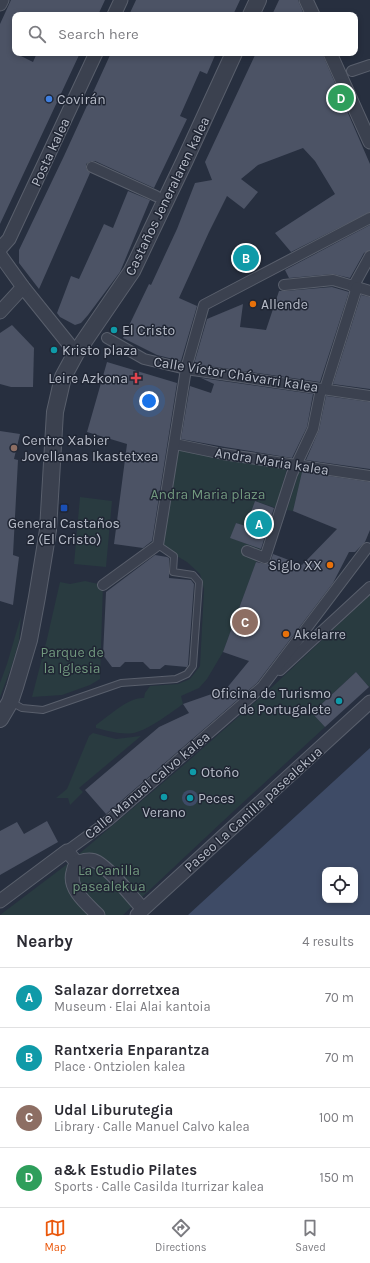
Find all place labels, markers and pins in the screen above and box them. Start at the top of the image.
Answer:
pin: D [328,83,354,113]
place label: Covirán [57,91,106,108]
marker: Covirán [44,94,54,104]
pin: B [233,243,259,273]
place label: Allende [261,296,308,313]
marker: Allende [248,299,258,309]
place label: El Cristo [122,322,175,339]
marker: El Cristo [109,325,119,335]
place label: Kristo plaza [62,342,138,359]
marker: Kristo plaza [49,345,59,355]
place label: Leire Azkona [48,370,128,387]
marker: Leire Azkona [131,373,141,383]
place label: Centro Xabier Jovellanas Ikastetxea [22,432,159,465]
marker: Centro Xabier Jovellanas Ikastetxea [9,443,19,453]
marker: General Castaños 2 (El Cristo) [59,503,69,513]
pin: A [246,509,272,539]
place label: General Castaños 2 (El Cristo) [8,515,120,548]
place label: Siglo XX [269,557,322,574]
marker: Siglo XX [325,560,335,570]
pin: C [232,607,258,637]
place label: Akelarre [294,626,346,643]
marker: Akelarre [281,629,291,639]
place label: Oficina de Turismo de Portugalete [211,685,331,718]
marker: Oficina de Turismo de Portugalete [334,696,344,706]
place label: Otoño [201,764,239,781]
marker: Otoño [188,767,198,777]
place label: Peces [198,790,235,807]
marker: Verano [159,792,169,802]
marker: Peces [185,793,195,803]
place label: Verano [142,804,186,821]

